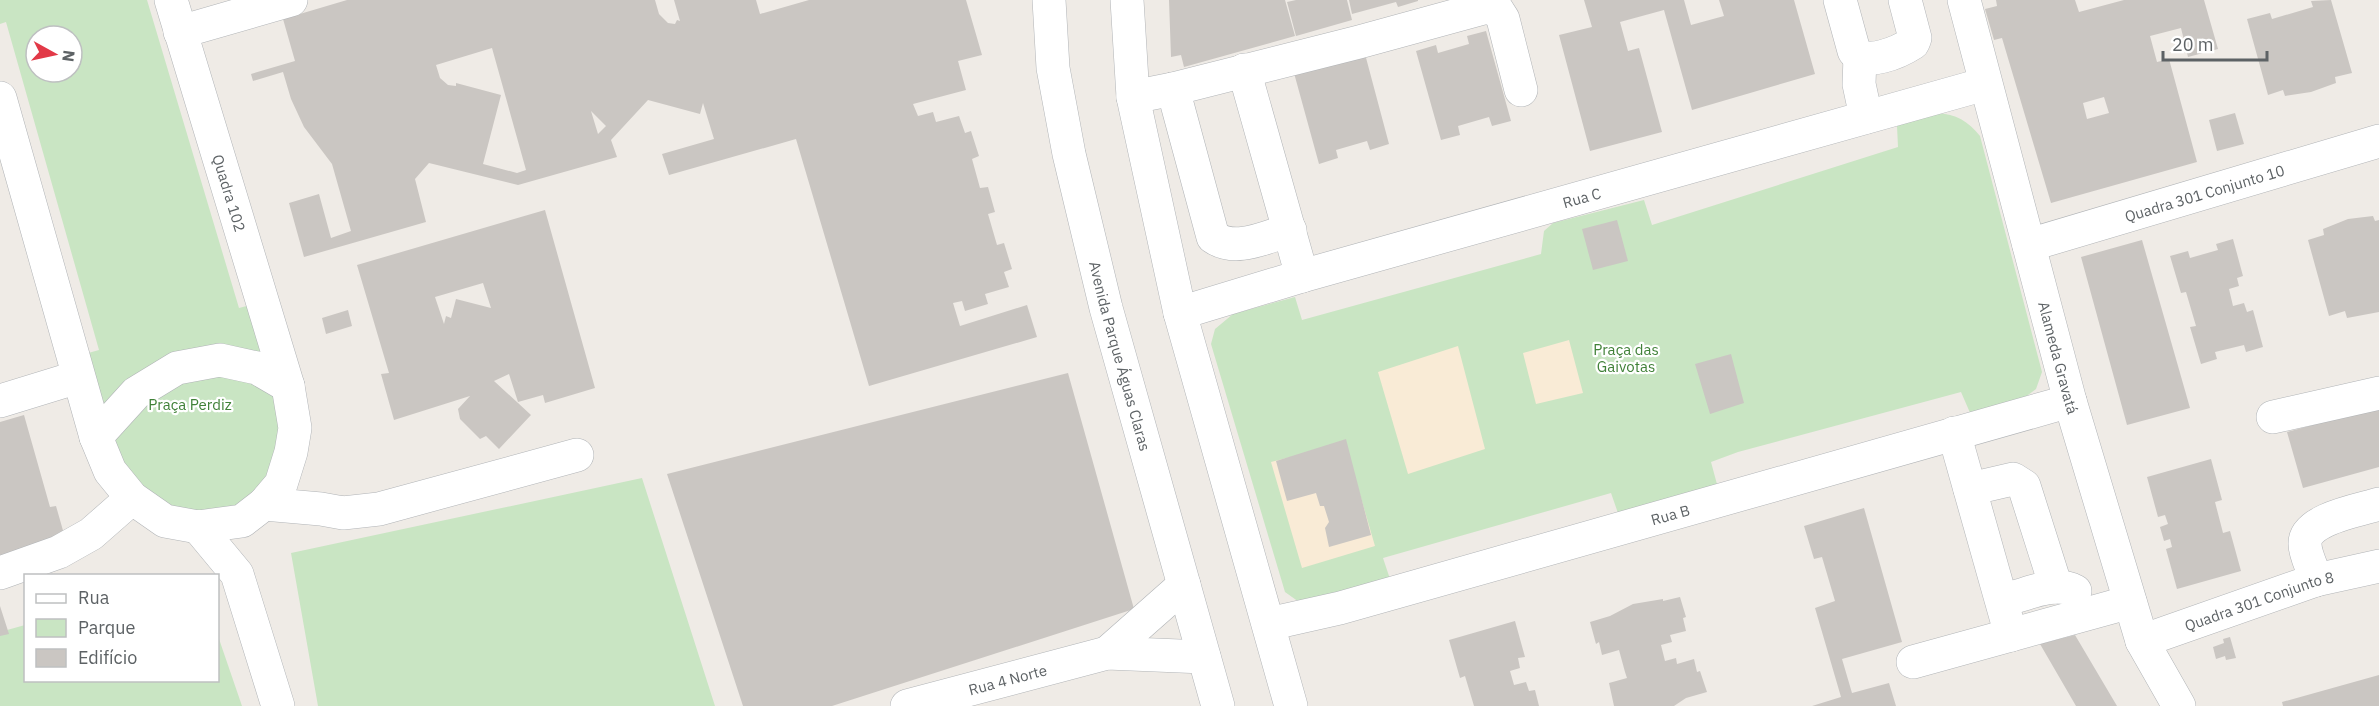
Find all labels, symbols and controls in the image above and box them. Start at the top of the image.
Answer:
north arrow [24,24,84,84]
scale bar [2163,24,2266,62]
text: 20 m [2172,33,2214,56]
text: N [58,49,80,63]
street label: Quadra 102 [208,152,250,234]
street label: Quadra 301 Conjunto 10 [2122,160,2287,226]
street label: Rua C [1560,183,1603,212]
street label: Avenida Parque Águas Claras [1086,259,1155,453]
street label: Alameda Gravatá [2035,299,2083,416]
park label: Praça das Gaivotas [1593,340,1659,376]
park label: Praça Perdiz [148,395,232,414]
street label: Rua B [1649,500,1692,529]
street label: Quadra 301 Conjunto 8 [2182,567,2336,635]
legend [24,574,219,682]
text: Rua [78,586,110,609]
text: Parque [78,616,136,639]
text: Edifício [78,646,137,669]
street label: Rua 4 Norte [966,660,1049,699]

